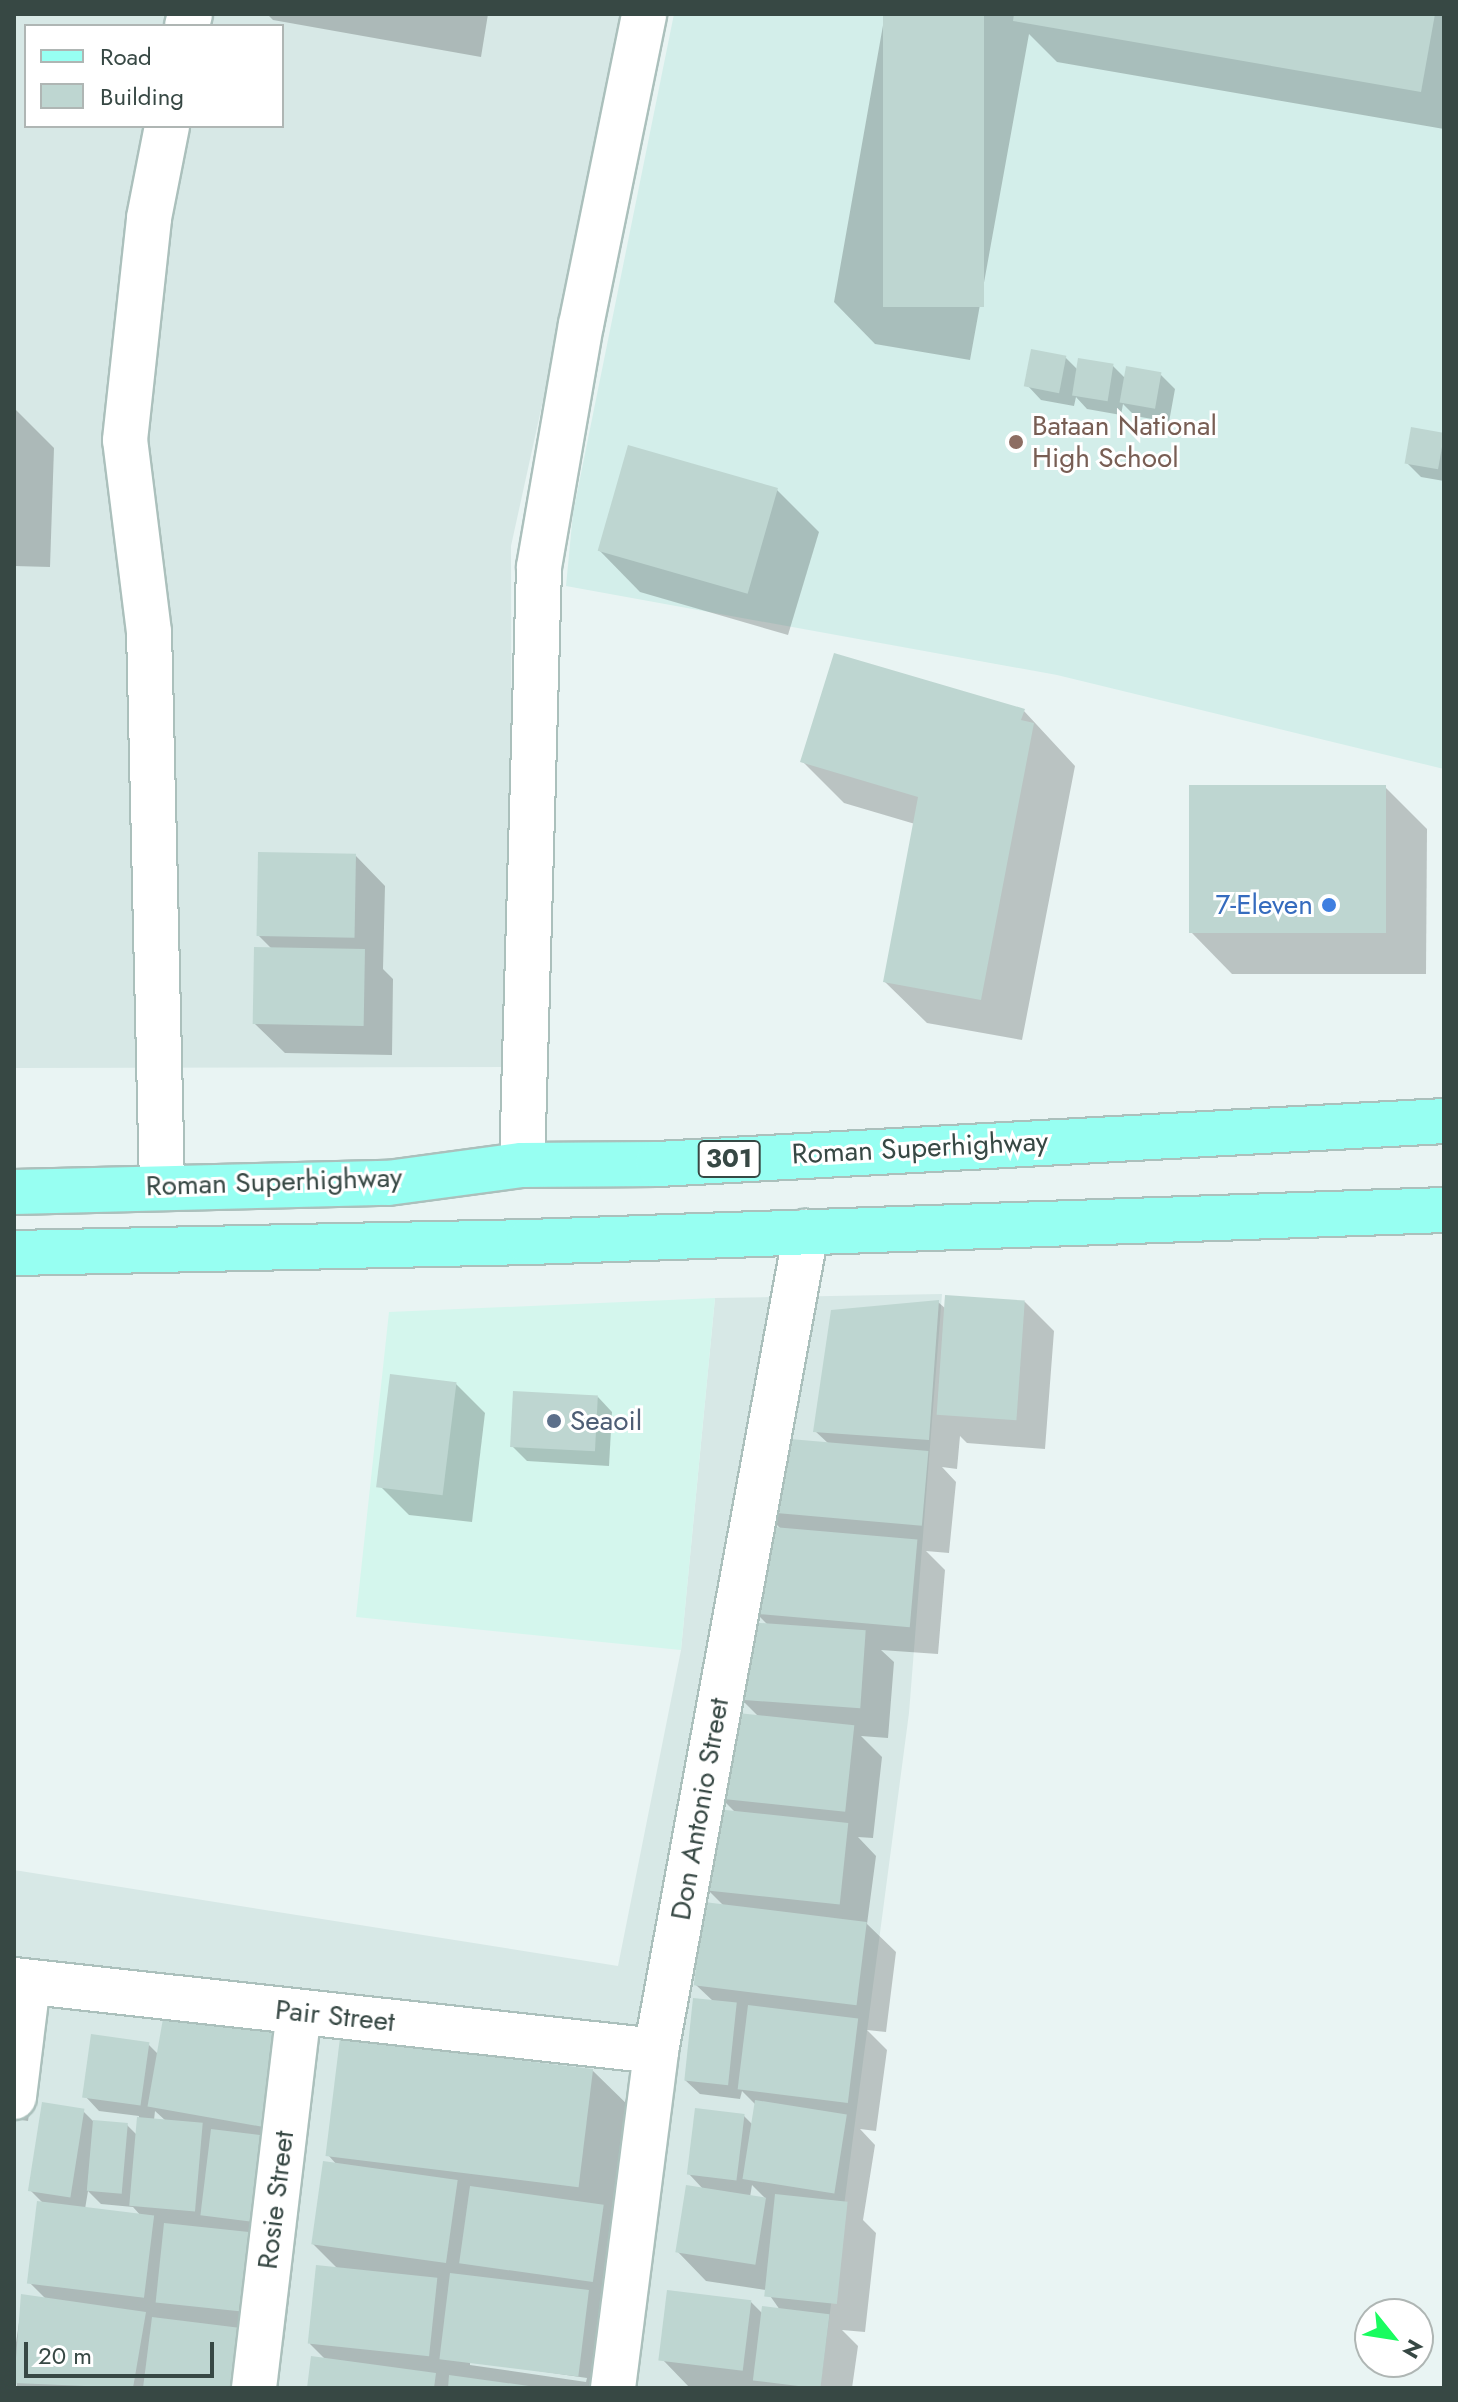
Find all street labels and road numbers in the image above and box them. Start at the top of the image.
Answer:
street label: Roman Superhighway [791,1125,1049,1171]
road number: 301 [697,1137,761,1181]
street label: Roman Superhighway [145,1161,403,1203]
street label: Don Antonio Street [664,1695,736,1923]
street label: Pair Street [274,1993,396,2039]
street label: Rosie Street [251,2129,301,2271]

